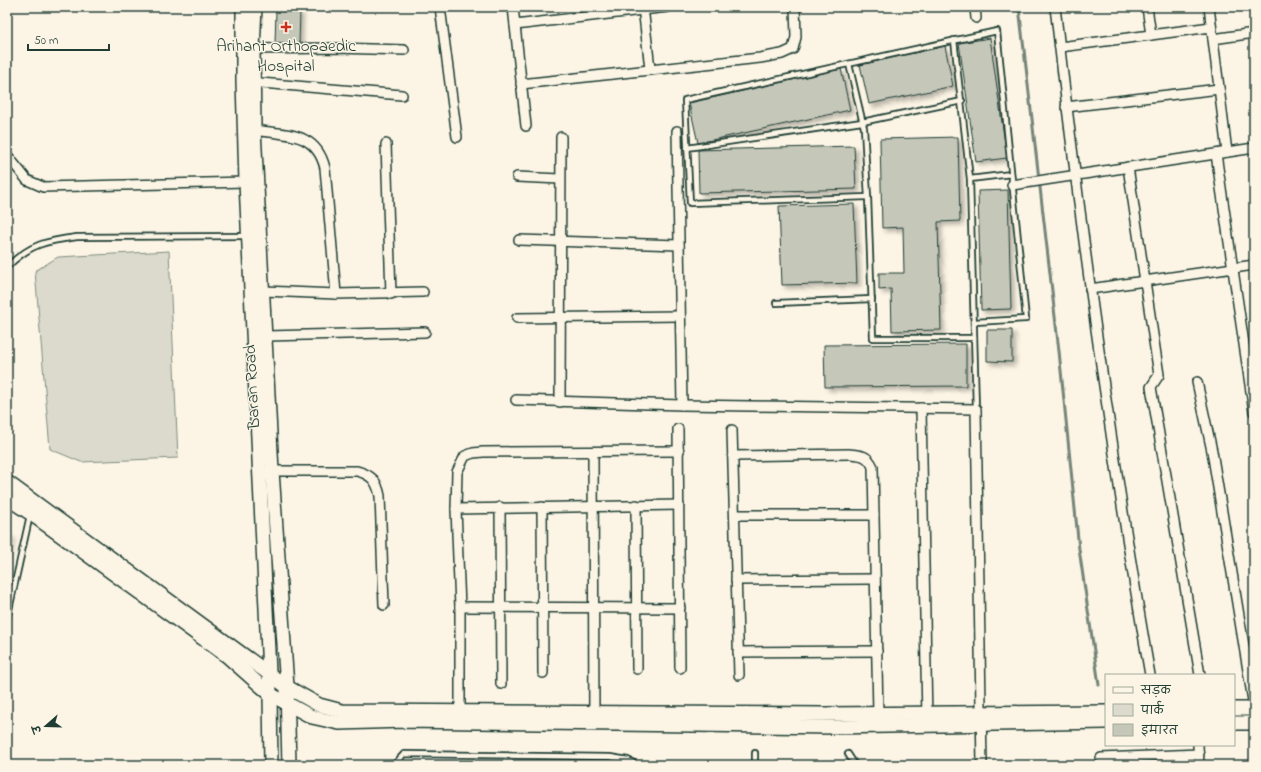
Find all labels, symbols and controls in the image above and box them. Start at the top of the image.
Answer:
marker: Arihant Orthopaedic Hospital [280,21,292,33]
scale bar [28,26,109,52]
text: 50 m [34,32,58,50]
place label: Arihant Orthopaedic Hospital [216,34,356,79]
street label: Baran Road [238,344,267,431]
legend [1105,674,1235,746]
text: सड़क [1140,682,1172,700]
text: पार्क [1140,700,1165,720]
north arrow [26,706,66,746]
text: उ [28,721,47,736]
text: इमारत [1141,722,1179,740]

